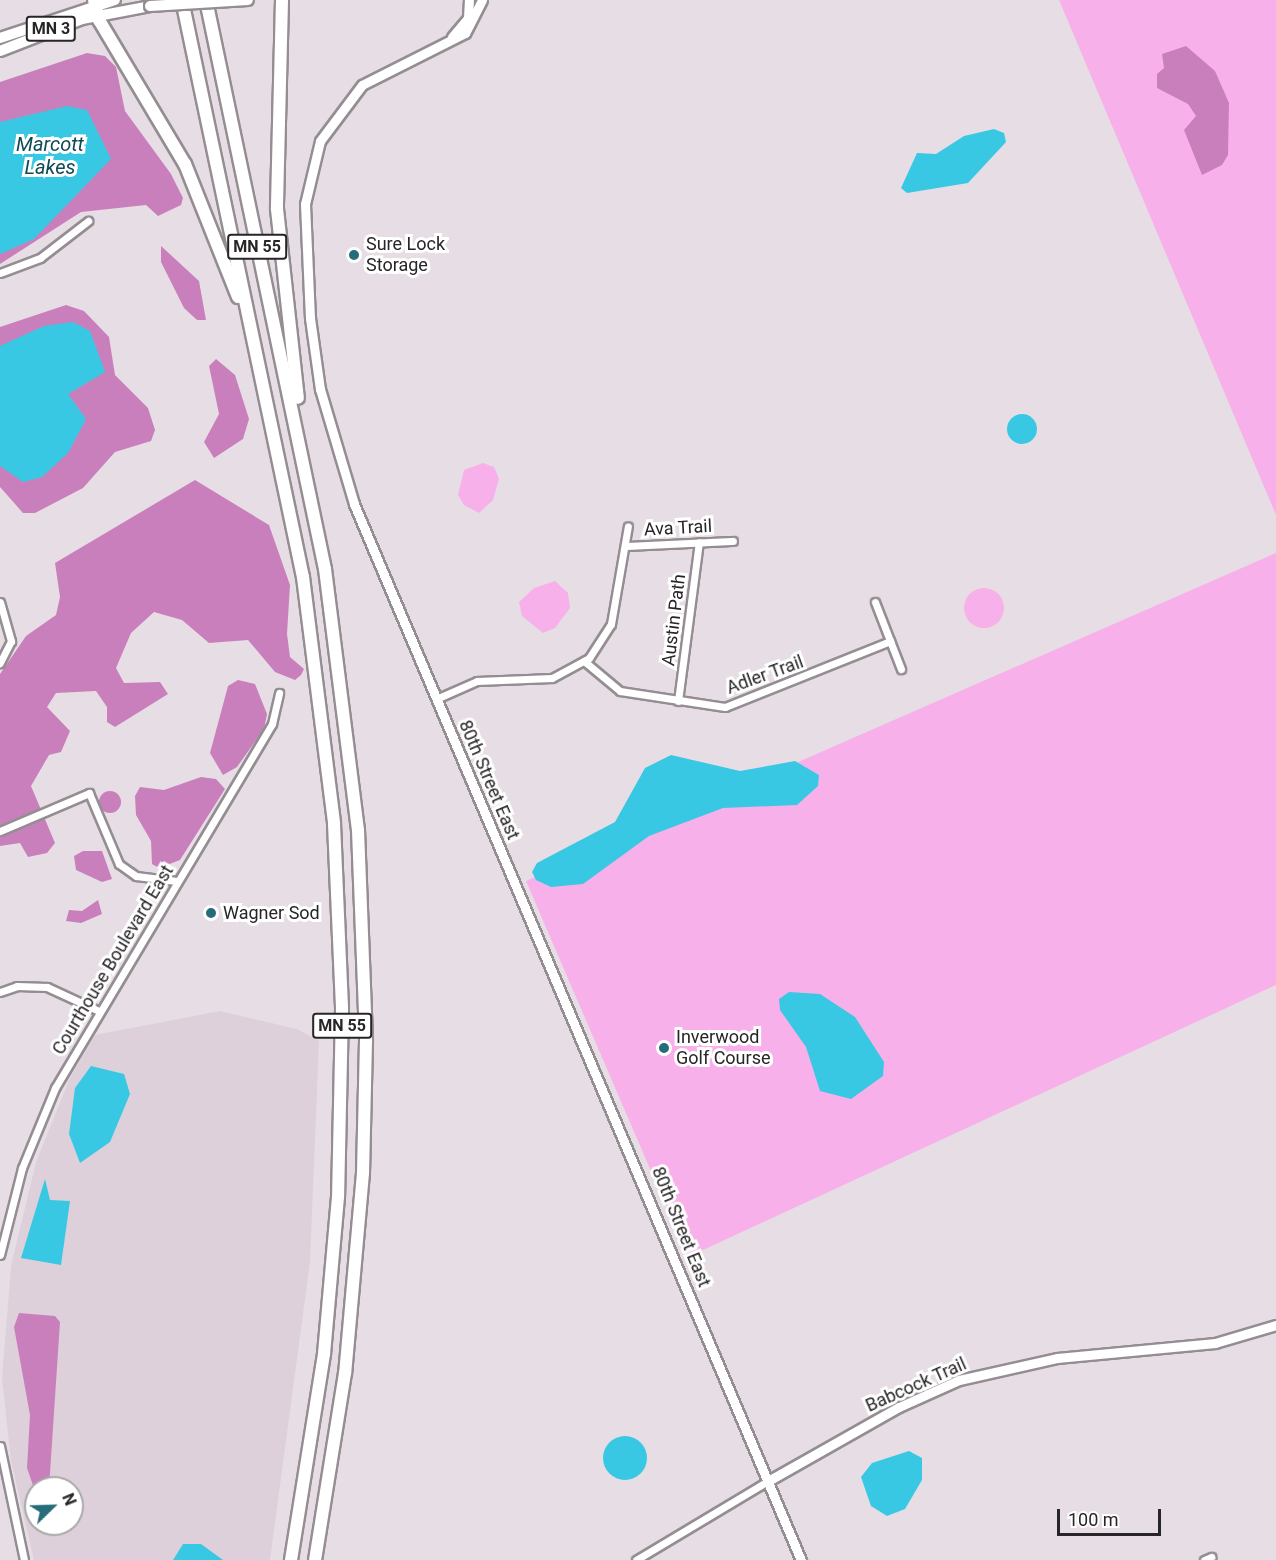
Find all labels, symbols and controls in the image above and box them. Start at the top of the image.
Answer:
road number: MN 3 [26,16,76,42]
water label: Marcott Lakes [16,133,84,180]
road number: MN 55 [227,234,287,260]
place label: Sure Lock Storage [366,234,445,276]
marker: Sure Lock Storage [347,248,361,262]
street label: Ava Trail [643,515,713,541]
street label: Austin Path [658,573,690,667]
street label: Adler Trail [723,651,807,699]
street label: 80th Street East [454,717,524,843]
street label: Courthouse Boulevard East [48,861,178,1059]
place label: Wagner Sod [223,902,320,924]
marker: Wagner Sod [204,906,218,920]
road number: MN 55 [312,1013,372,1039]
place label: Inverwood Golf Course [676,1027,770,1070]
marker: Inverwood Golf Course [657,1041,671,1055]
street label: 80th Street East [647,1164,715,1290]
street label: Babcock Trail [862,1353,970,1417]
north arrow [24,1476,84,1536]
text: N [58,1491,80,1508]
scale bar [1060,1497,1164,1535]
text: 100 m [1068,1509,1119,1530]

